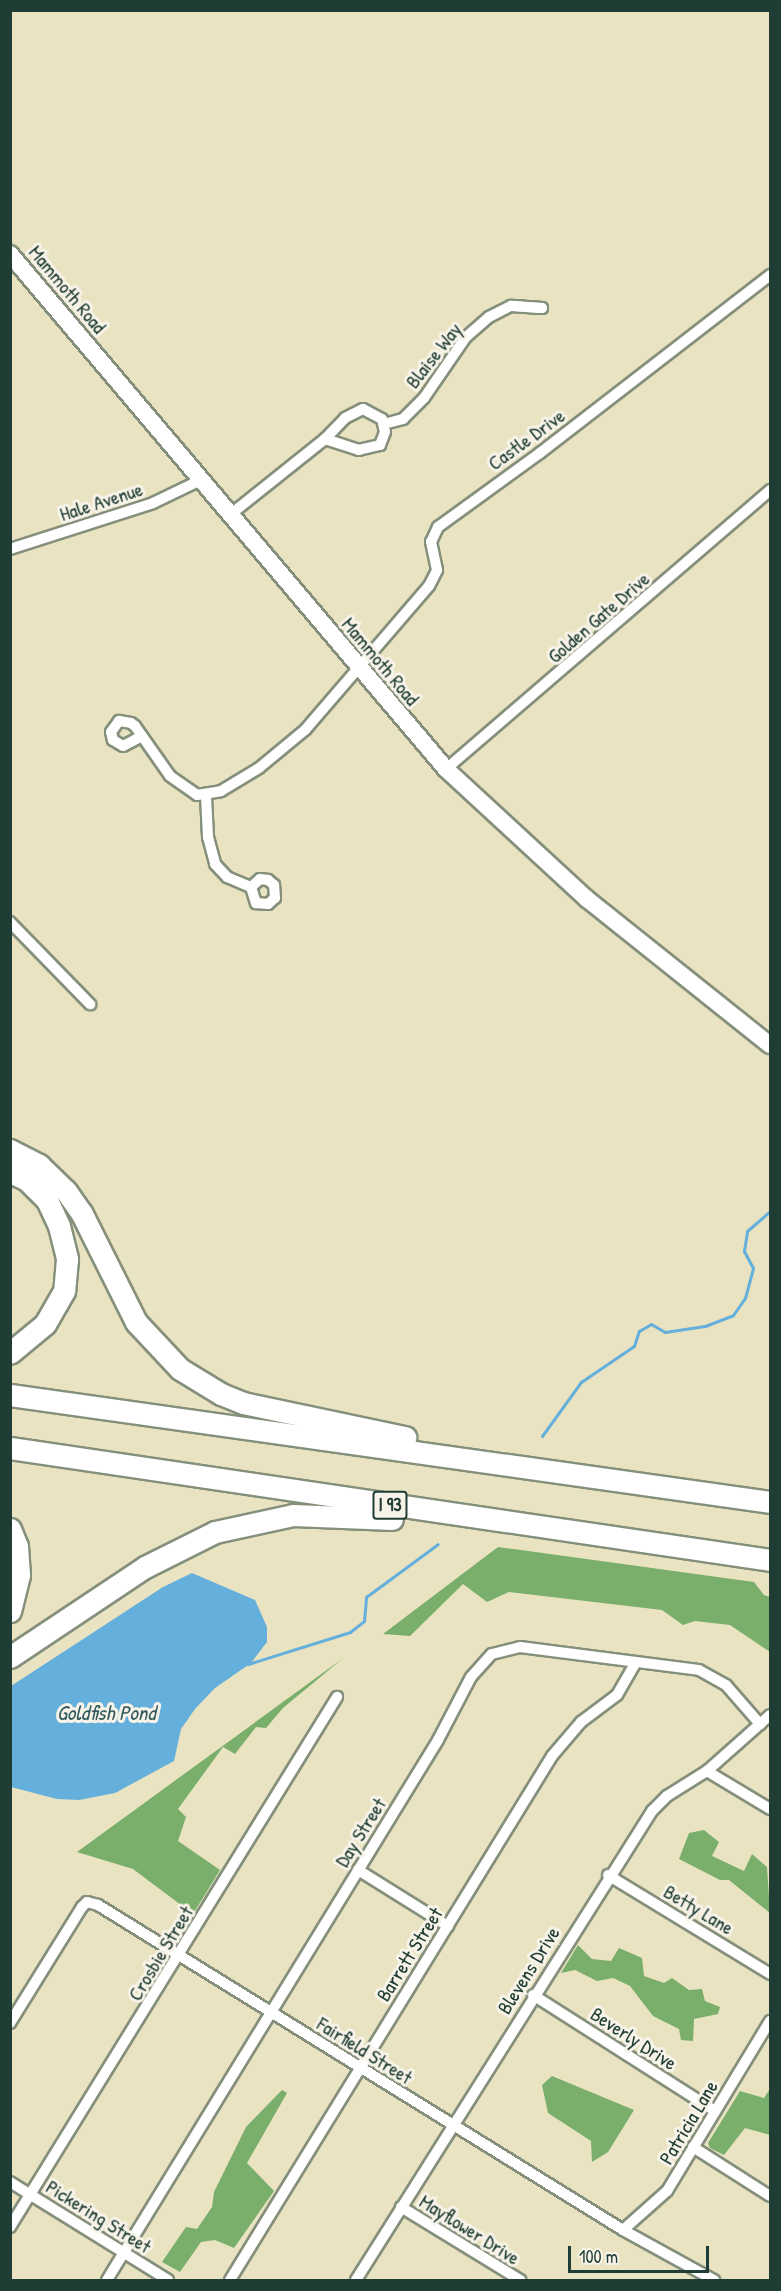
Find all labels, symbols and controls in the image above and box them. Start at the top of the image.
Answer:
street label: Mammoth Road [24,240,112,338]
street label: Blaise Way [400,317,466,393]
street label: Castle Drive [483,403,569,475]
street label: Hale Avenue [56,476,146,526]
street label: Golden Gate Drive [542,566,654,668]
street label: Mammoth Road [337,612,425,710]
road number: I 93 [372,1490,408,1520]
water label: Goldfish Pond [57,1700,155,1726]
street label: Day Street [329,1793,391,1871]
street label: Betty Lane [660,1879,738,1939]
street label: Crosbie Street [122,1901,198,2005]
street label: Barrett Street [371,1903,447,2005]
street label: Blevens Drive [492,1922,564,2018]
street label: Beverly Drive [586,2001,682,2075]
street label: Fairfield Street [313,2011,417,2089]
street label: Patricia Lane [654,2076,722,2168]
street label: Pickering Street [42,2174,156,2258]
street label: Mayflower Drive [415,2189,525,2269]
scale bar [571,2234,712,2272]
text: 100 m [579,2244,618,2269]

